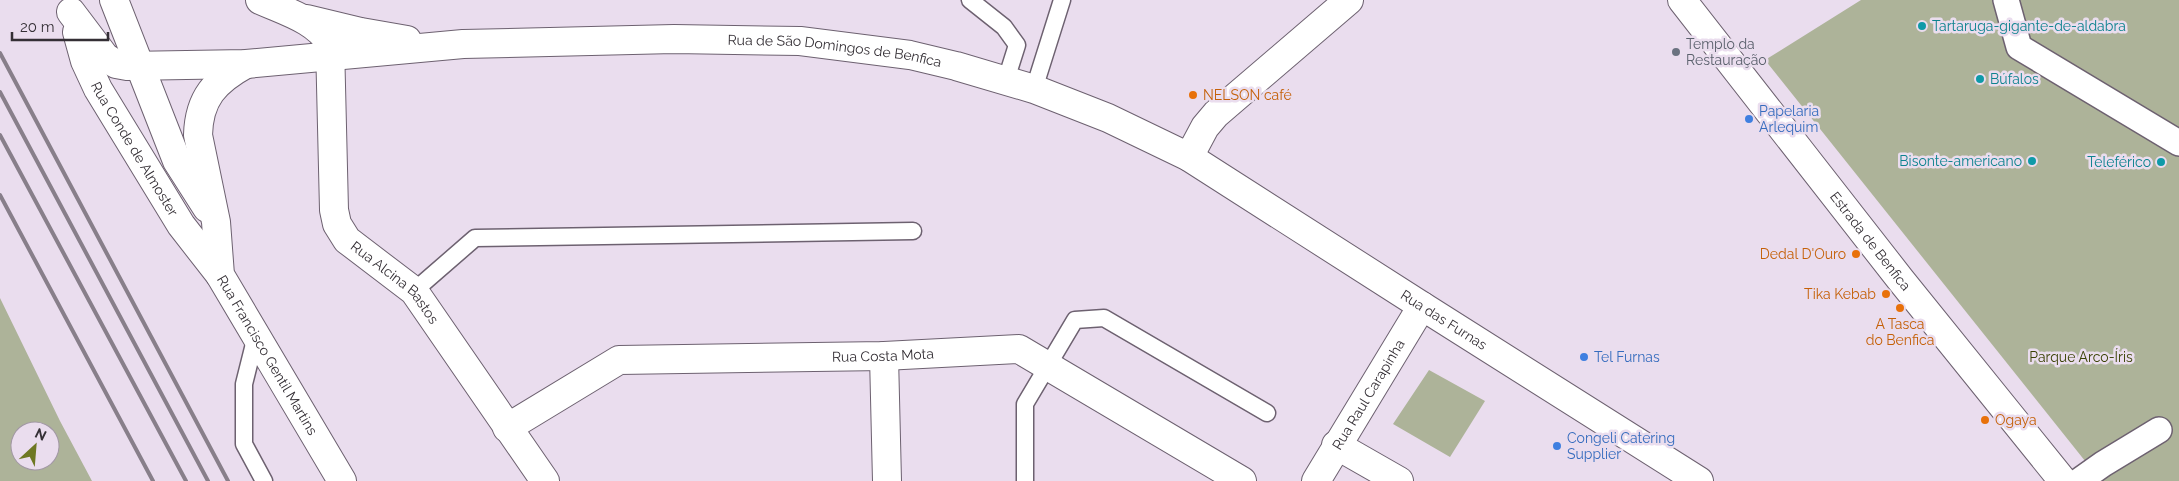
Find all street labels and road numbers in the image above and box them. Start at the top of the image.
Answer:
street label: Rua de São Domingos de Benfica [727,32,943,70]
street label: Rua Conde de Almoster [88,79,182,219]
street label: Estrada de Benfica [1827,189,1914,294]
street label: Rua Alcina Bastos [348,238,442,327]
street label: Rua Francisco Gentil Martins [214,272,321,438]
street label: Rua das Furnas [1398,287,1490,353]
street label: Rua Raul Carapinha [1329,337,1408,453]
street label: Rua Costa Mota [832,345,934,365]

